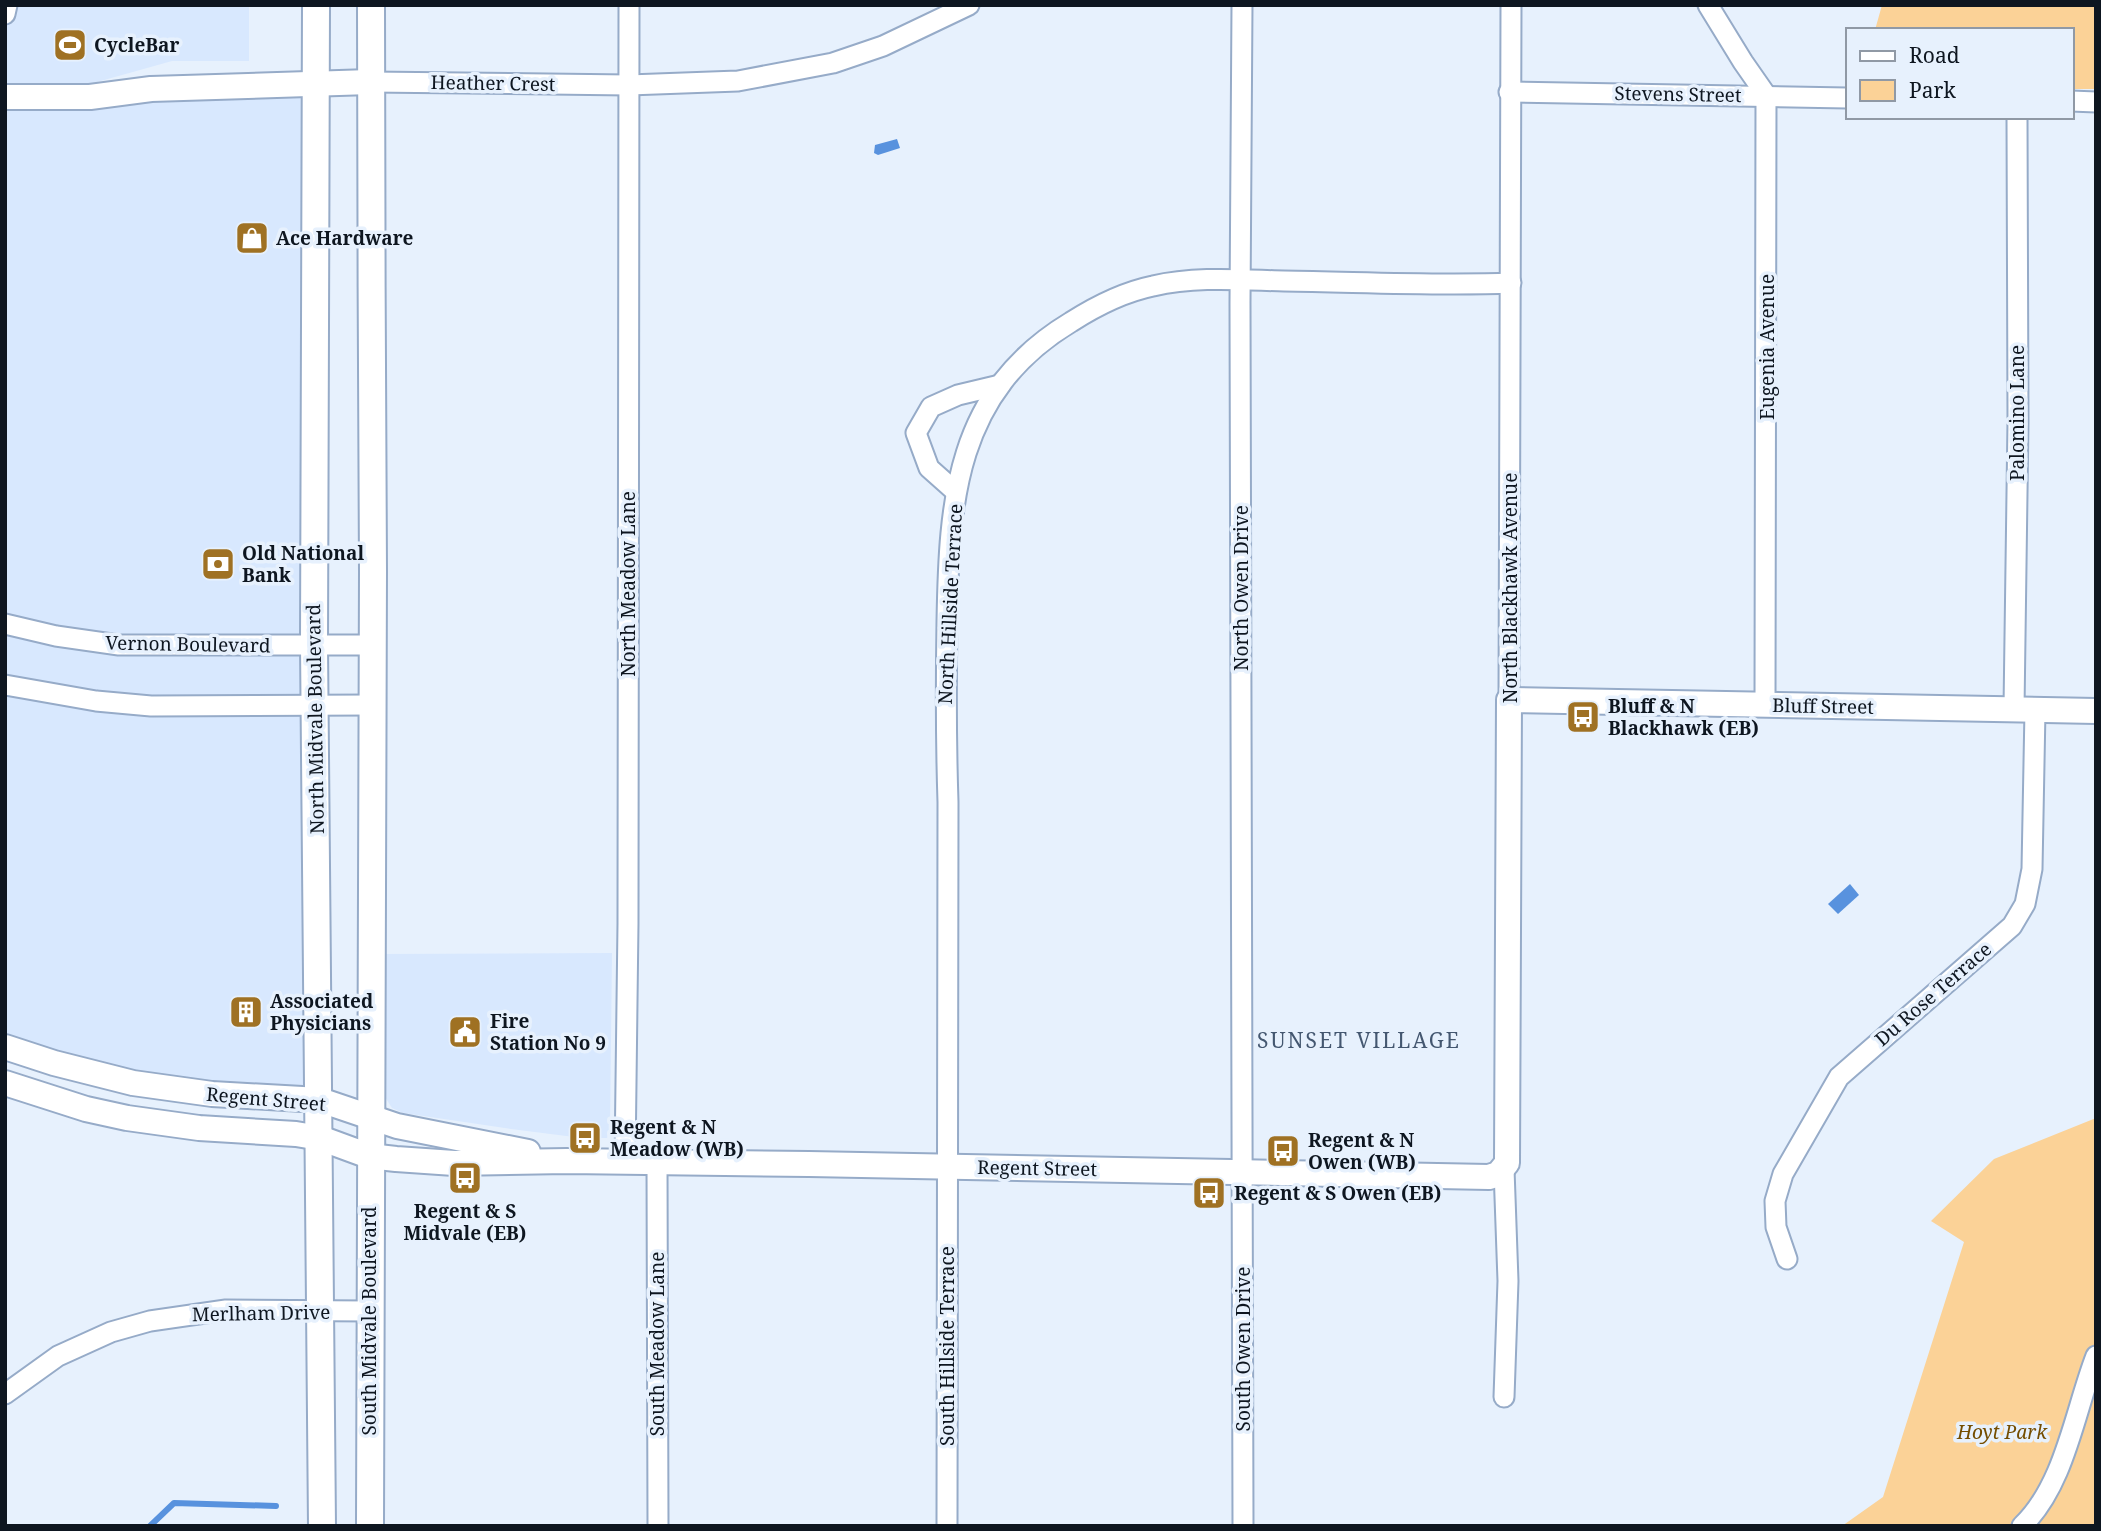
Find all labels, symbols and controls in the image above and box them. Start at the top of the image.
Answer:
sports icon: CycleBar [51,26,89,64]
legend [1846,28,2073,119]
place label: CycleBar [94,32,179,58]
text: Road [1909,41,1960,69]
street label: Heather Crest [430,69,556,97]
text: Park [1909,76,1956,104]
street label: Stevens Street [1614,80,1742,108]
shop icon: Ace Hardware [233,219,271,257]
place label: Ace Hardware [276,225,414,251]
street label: Eugenia Avenue [1754,274,1780,420]
street label: Palomino Lane [2004,345,2030,481]
street label: North Blackhawk Avenue [1497,473,1523,703]
street label: North Meadow Lane [615,491,641,677]
street label: North Hillside Terrace [932,503,968,705]
street label: North Owen Drive [1228,505,1254,671]
place label: Old National Bank [242,540,364,588]
bank icon: Old National Bank [199,545,237,583]
street label: North Midvale Boulevard [300,603,330,834]
street label: Vernon Boulevard [105,630,271,658]
street label: Bluff Street [1772,692,1874,720]
place label: Bluff & N Blackhawk (EB) [1608,693,1759,741]
bus stop icon: Bluff & N Blackhawk (EB) [1564,698,1602,736]
street label: Du Rose Terrace [1869,936,1997,1052]
place label: Associated Physicians [270,988,374,1036]
building icon: Associated Physicians [227,993,265,1031]
place label: Fire Station No 9 [490,1008,606,1056]
public building icon: Fire Station No 9 [446,1013,484,1051]
district label: SUNSET VILLAGE [1257,1026,1461,1054]
street label: Regent Street [205,1081,327,1117]
place label: Regent & N Meadow (WB) [610,1114,744,1162]
bus stop icon: Regent & N Meadow (WB) [566,1119,604,1157]
place label: Regent & N Owen (WB) [1308,1127,1416,1175]
bus stop icon: Regent & N Owen (WB) [1264,1132,1302,1170]
street label: Regent Street [977,1154,1097,1182]
bus stop icon: Regent & S Midvale (EB) [446,1159,484,1197]
bus stop icon: Regent & S Owen (EB) [1190,1174,1228,1212]
place label: Regent & S Owen (EB) [1234,1180,1441,1206]
place label: Regent & S Midvale (EB) [404,1198,526,1246]
street label: South Midvale Boulevard [356,1206,382,1436]
street label: South Hillside Terrace [934,1246,960,1446]
street label: South Meadow Lane [644,1252,670,1436]
street label: South Owen Drive [1230,1267,1256,1431]
street label: Merlham Drive [192,1299,330,1327]
park label: Hoyt Park [1956,1419,2048,1445]

